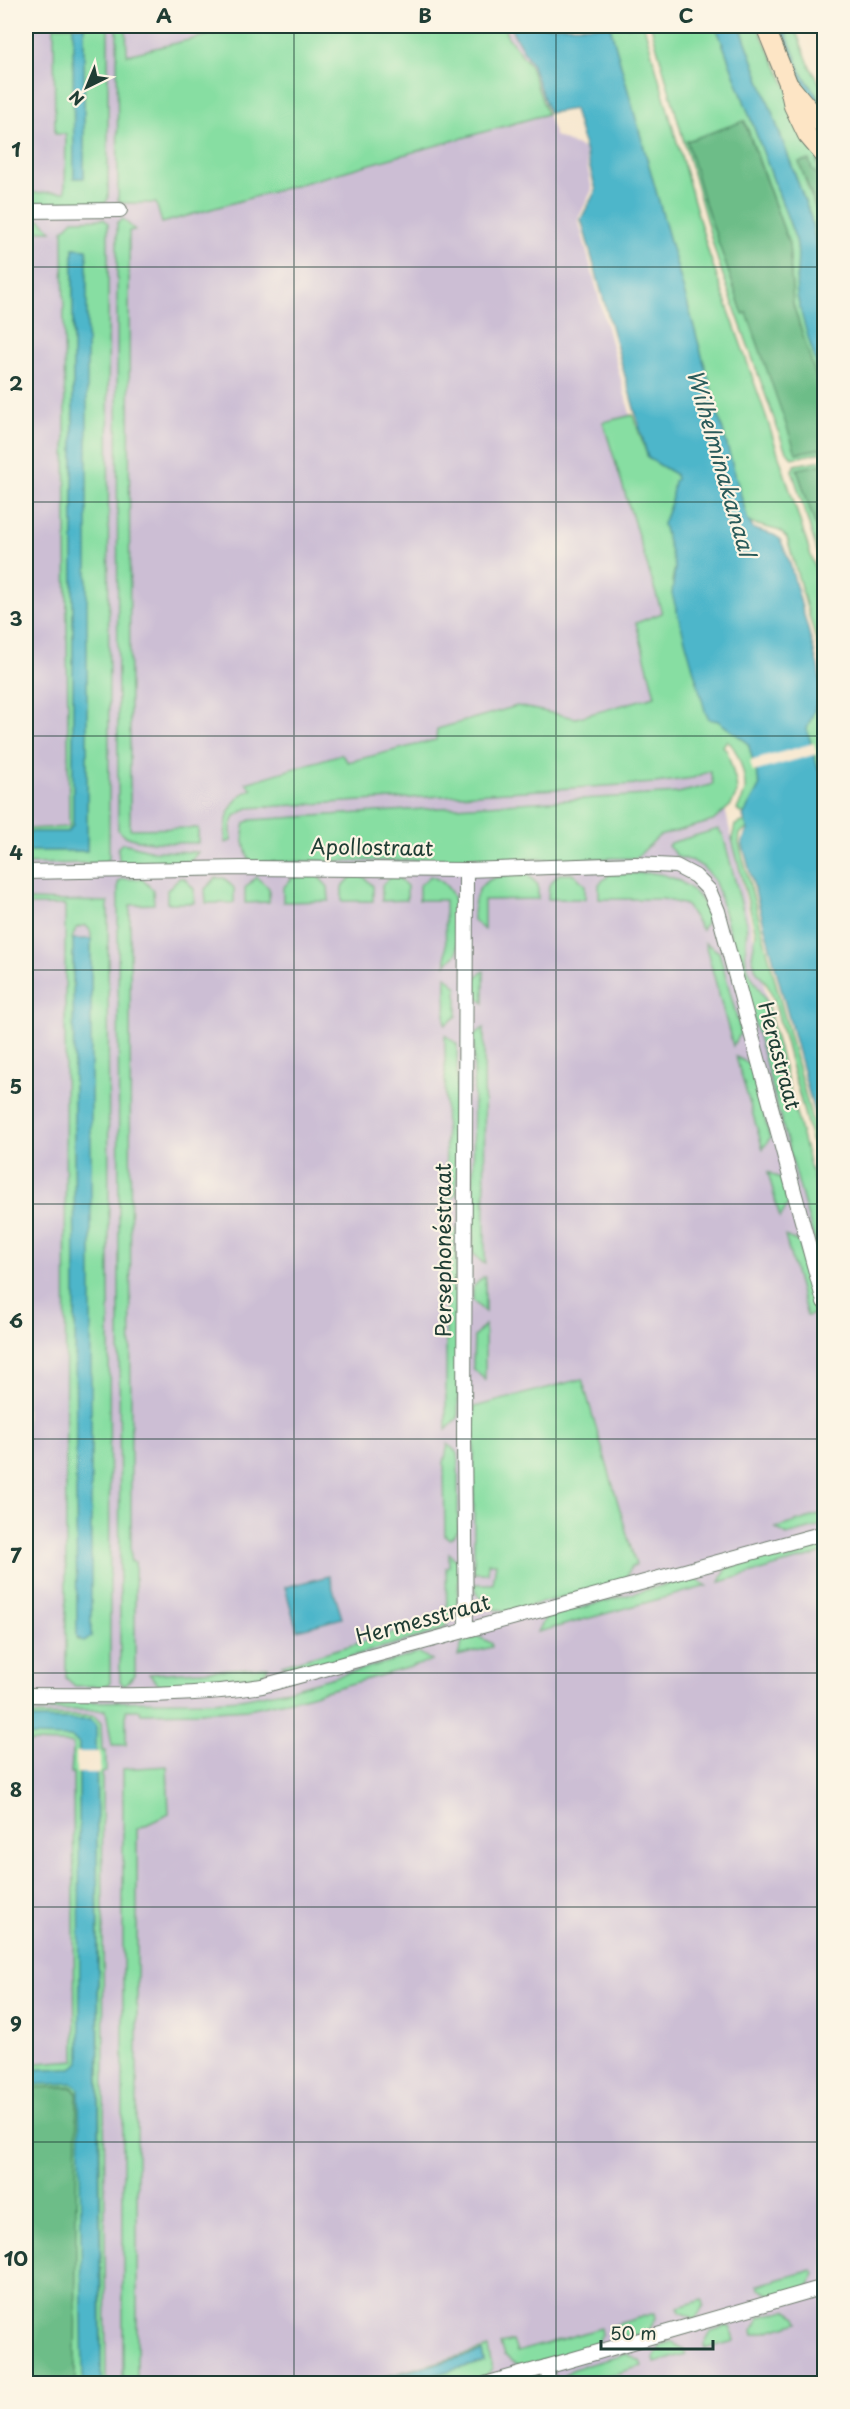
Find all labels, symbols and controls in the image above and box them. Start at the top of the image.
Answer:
text: A [156,0,172,30]
text: B [418,0,432,30]
text: C [678,0,694,30]
north arrow [57,57,117,117]
text: N [63,86,89,112]
text: 1 [11,134,21,164]
water label: Wilhelminakanaal [680,365,766,564]
text: 2 [9,368,23,398]
text: 3 [9,603,23,633]
street label: Apollostraat [310,829,434,863]
text: 4 [9,837,23,867]
street label: Herastraat [751,998,811,1113]
text: 5 [10,1071,22,1101]
street label: Persephonéstraat [426,1163,458,1337]
text: 6 [9,1305,23,1335]
text: 7 [10,1540,22,1570]
street label: Hermesstraat [352,1585,493,1651]
text: 8 [10,1774,22,1804]
text: 9 [10,2008,22,2038]
text: 10 [4,2243,28,2273]
scale bar [601,2313,714,2351]
text: 50 m [610,2319,657,2346]

